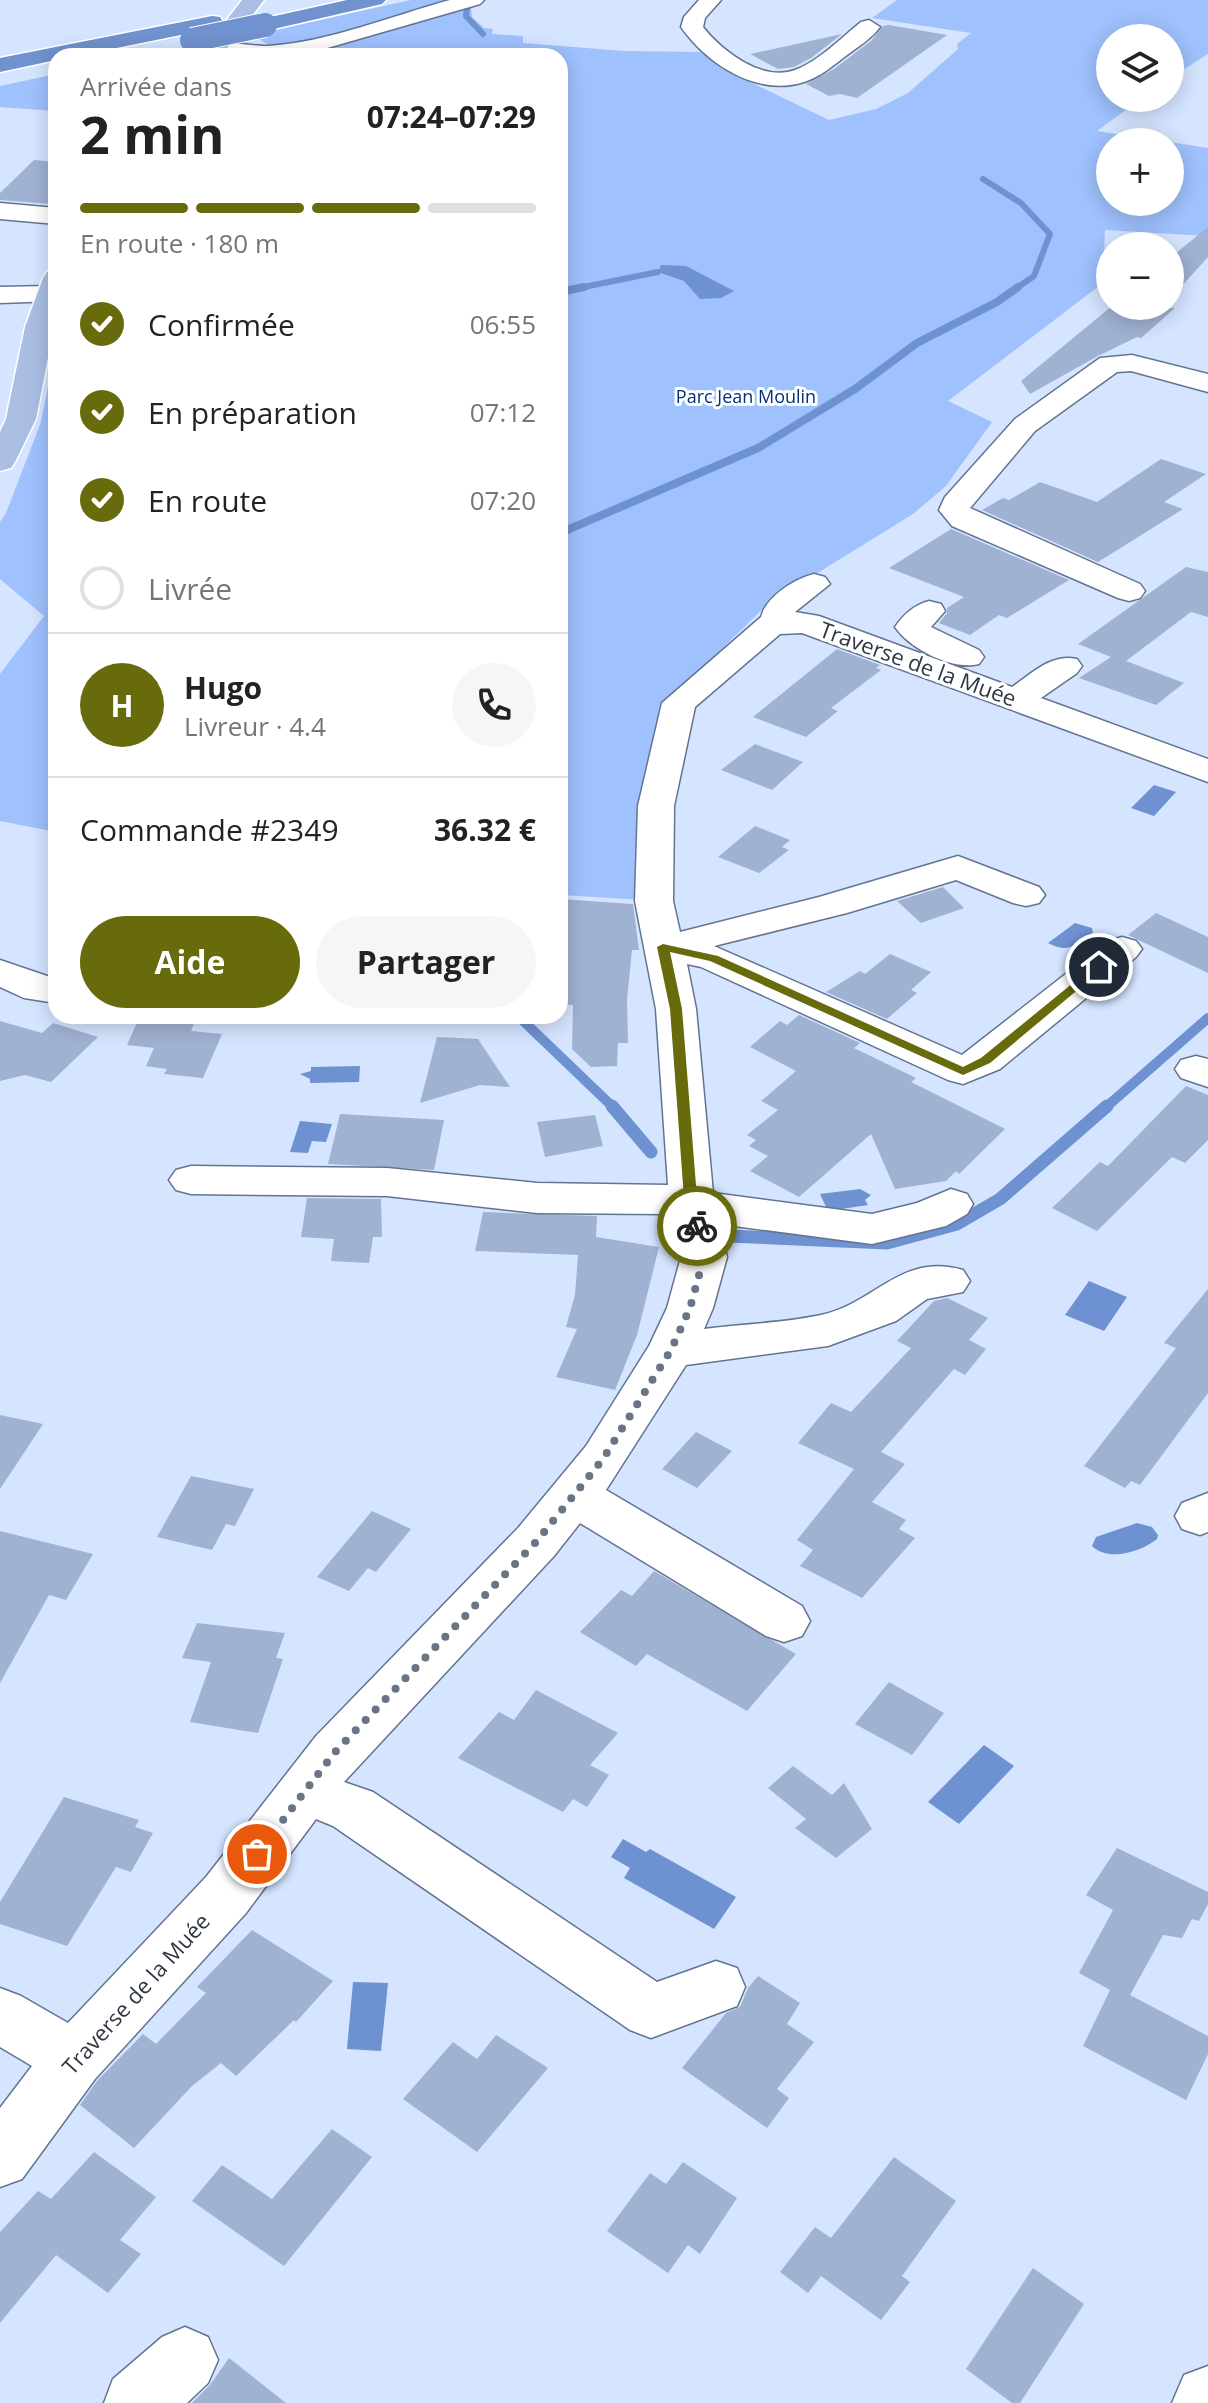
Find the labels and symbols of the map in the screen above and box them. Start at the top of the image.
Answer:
park label: Parc Jean Moulin [676,384,816,408]
street label: Traverse de la Muée [816,614,1021,713]
pin [1065,933,1133,1001]
courier [657,1186,737,1266]
pin [223,1820,291,1888]
street label: Traverse de la Muée [55,1906,216,2080]

